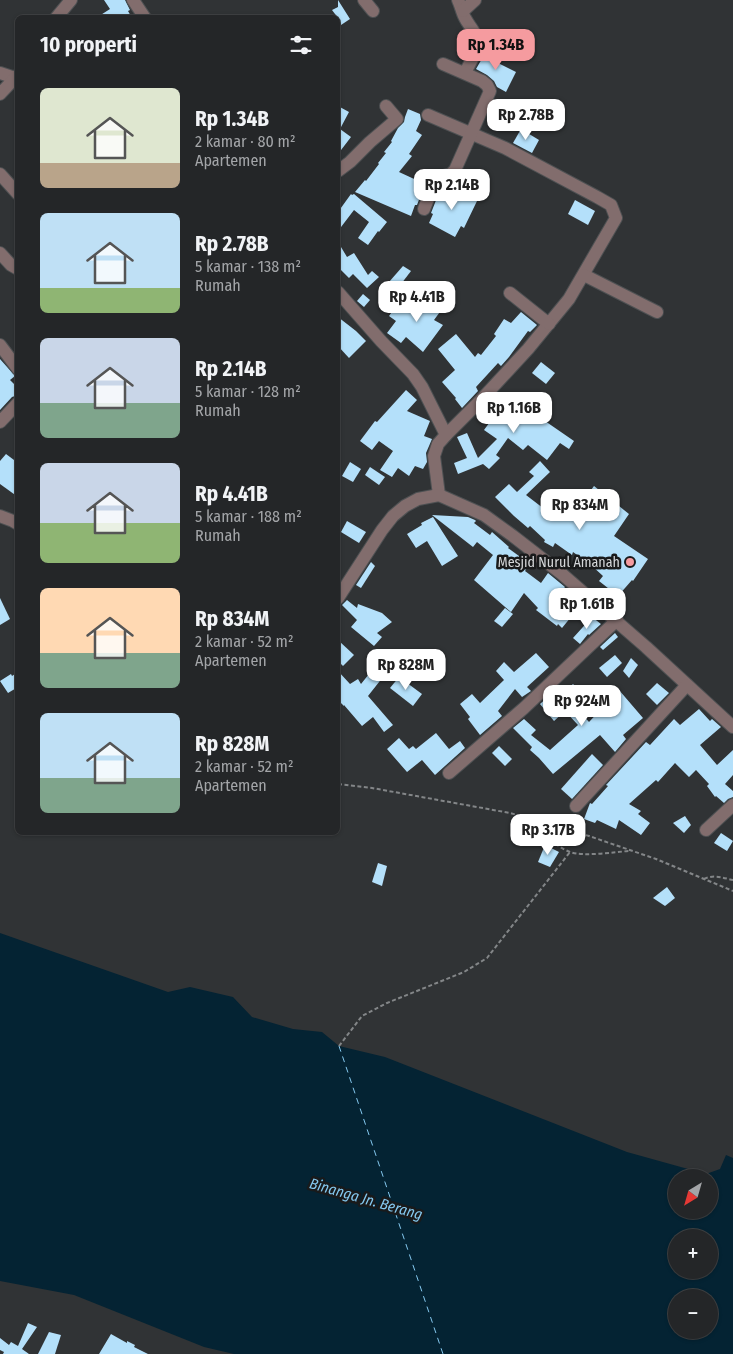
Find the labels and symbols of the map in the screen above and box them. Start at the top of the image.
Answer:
pin: Rp 1.34B [444,28,548,71]
pin: Rp 2.78B [474,98,578,141]
pin: Rp 2.14B [400,168,504,211]
pin: Rp 4.41B [365,280,469,323]
pin: Rp 1.16B [462,392,566,434]
pin: Rp 834M [534,488,626,531]
place label: Mesjid Nurul Amanah [498,554,620,571]
marker: Mesjid Nurul Amanah [624,556,636,568]
pin: Rp 1.61B [535,588,639,630]
pin: Rp 828M [360,648,452,691]
pin: Rp 924M [536,684,628,727]
pin: Rp 3.17B [496,814,600,856]
north arrow [668,1169,718,1219]
water label: Binanga Jn. Berang [307,1174,425,1224]

